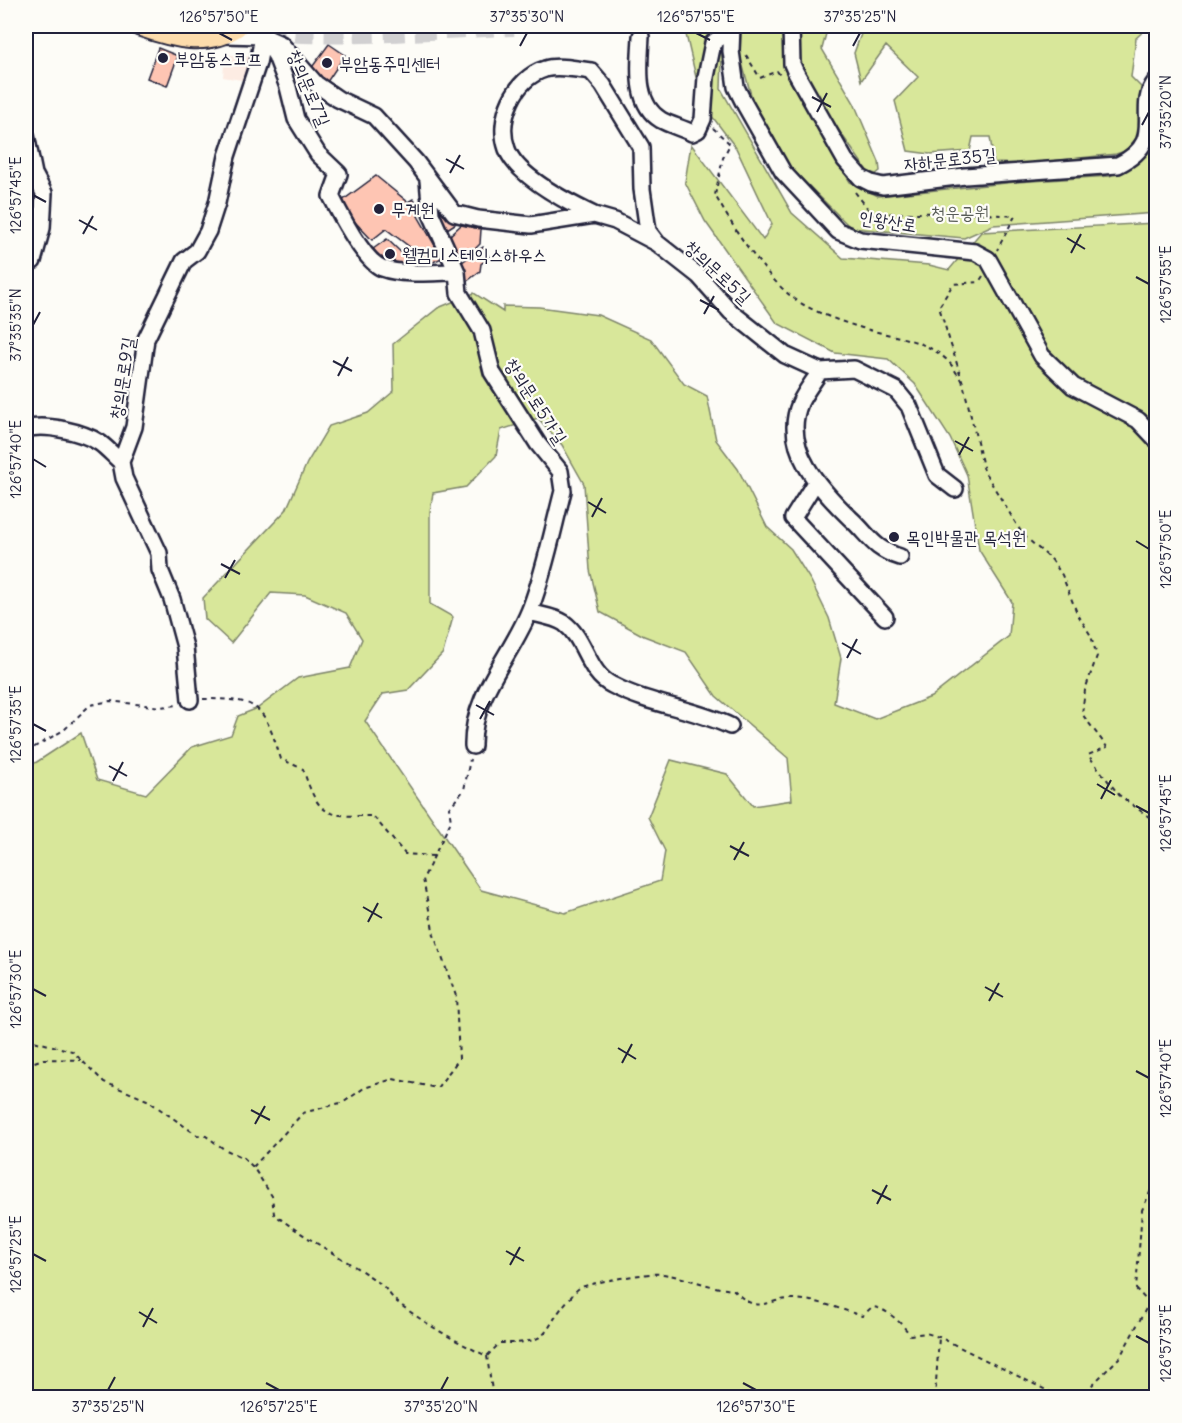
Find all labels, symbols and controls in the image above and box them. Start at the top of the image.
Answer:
text: 126°57'50"E [179,7,259,26]
text: 37°35'30"N [490,7,564,26]
text: 126°57'55"E [657,7,735,26]
text: 37°35'25"N [823,7,897,26]
street label: 창의문로7길 [283,46,336,130]
place label: 부암동스코프 [175,47,262,70]
marker: 부암동스코프 [156,51,170,65]
place label: 부암동주민센터 [339,52,440,75]
marker: 부암동주민센터 [320,56,334,70]
text: 37°35'20"N [1156,75,1175,149]
street label: 자하문로35길 [903,143,998,175]
text: 126°57'45"E [6,156,25,234]
place label: 무계원 [391,198,434,221]
park label: 청운공원 [931,201,989,224]
marker: 무계원 [372,202,386,216]
street label: 인왕산로 [858,205,918,237]
street label: 창의문로5길 [680,235,756,309]
place label: 웰컴미스테익스하우스 [402,243,547,266]
text: 126°57'55"E [1156,245,1175,323]
marker: 웰컴미스테익스하우스 [383,247,397,261]
text: 37°35'35"N [6,288,25,362]
street label: 창의문로9길 [104,335,140,421]
street label: 창의문로5가길 [500,354,572,448]
text: 126°57'40"E [6,419,25,498]
text: 126°57'50"E [1156,509,1175,589]
place label: 목인박물관 목석원 [906,526,1026,549]
marker: 목인박물관 목석원 [887,530,901,544]
text: 126°57'35"E [6,685,25,763]
text: 126°57'45"E [1156,774,1175,852]
text: 126°57'30"E [6,949,25,1029]
text: 126°57'40"E [1156,1038,1175,1117]
text: 126°57'25"E [6,1215,25,1293]
text: 126°57'35"E [1156,1304,1175,1382]
text: 37°35'25"N [71,1397,145,1416]
text: 126°57'25"E [240,1397,318,1416]
text: 37°35'20"N [404,1397,478,1416]
text: 126°57'30"E [716,1397,796,1416]

